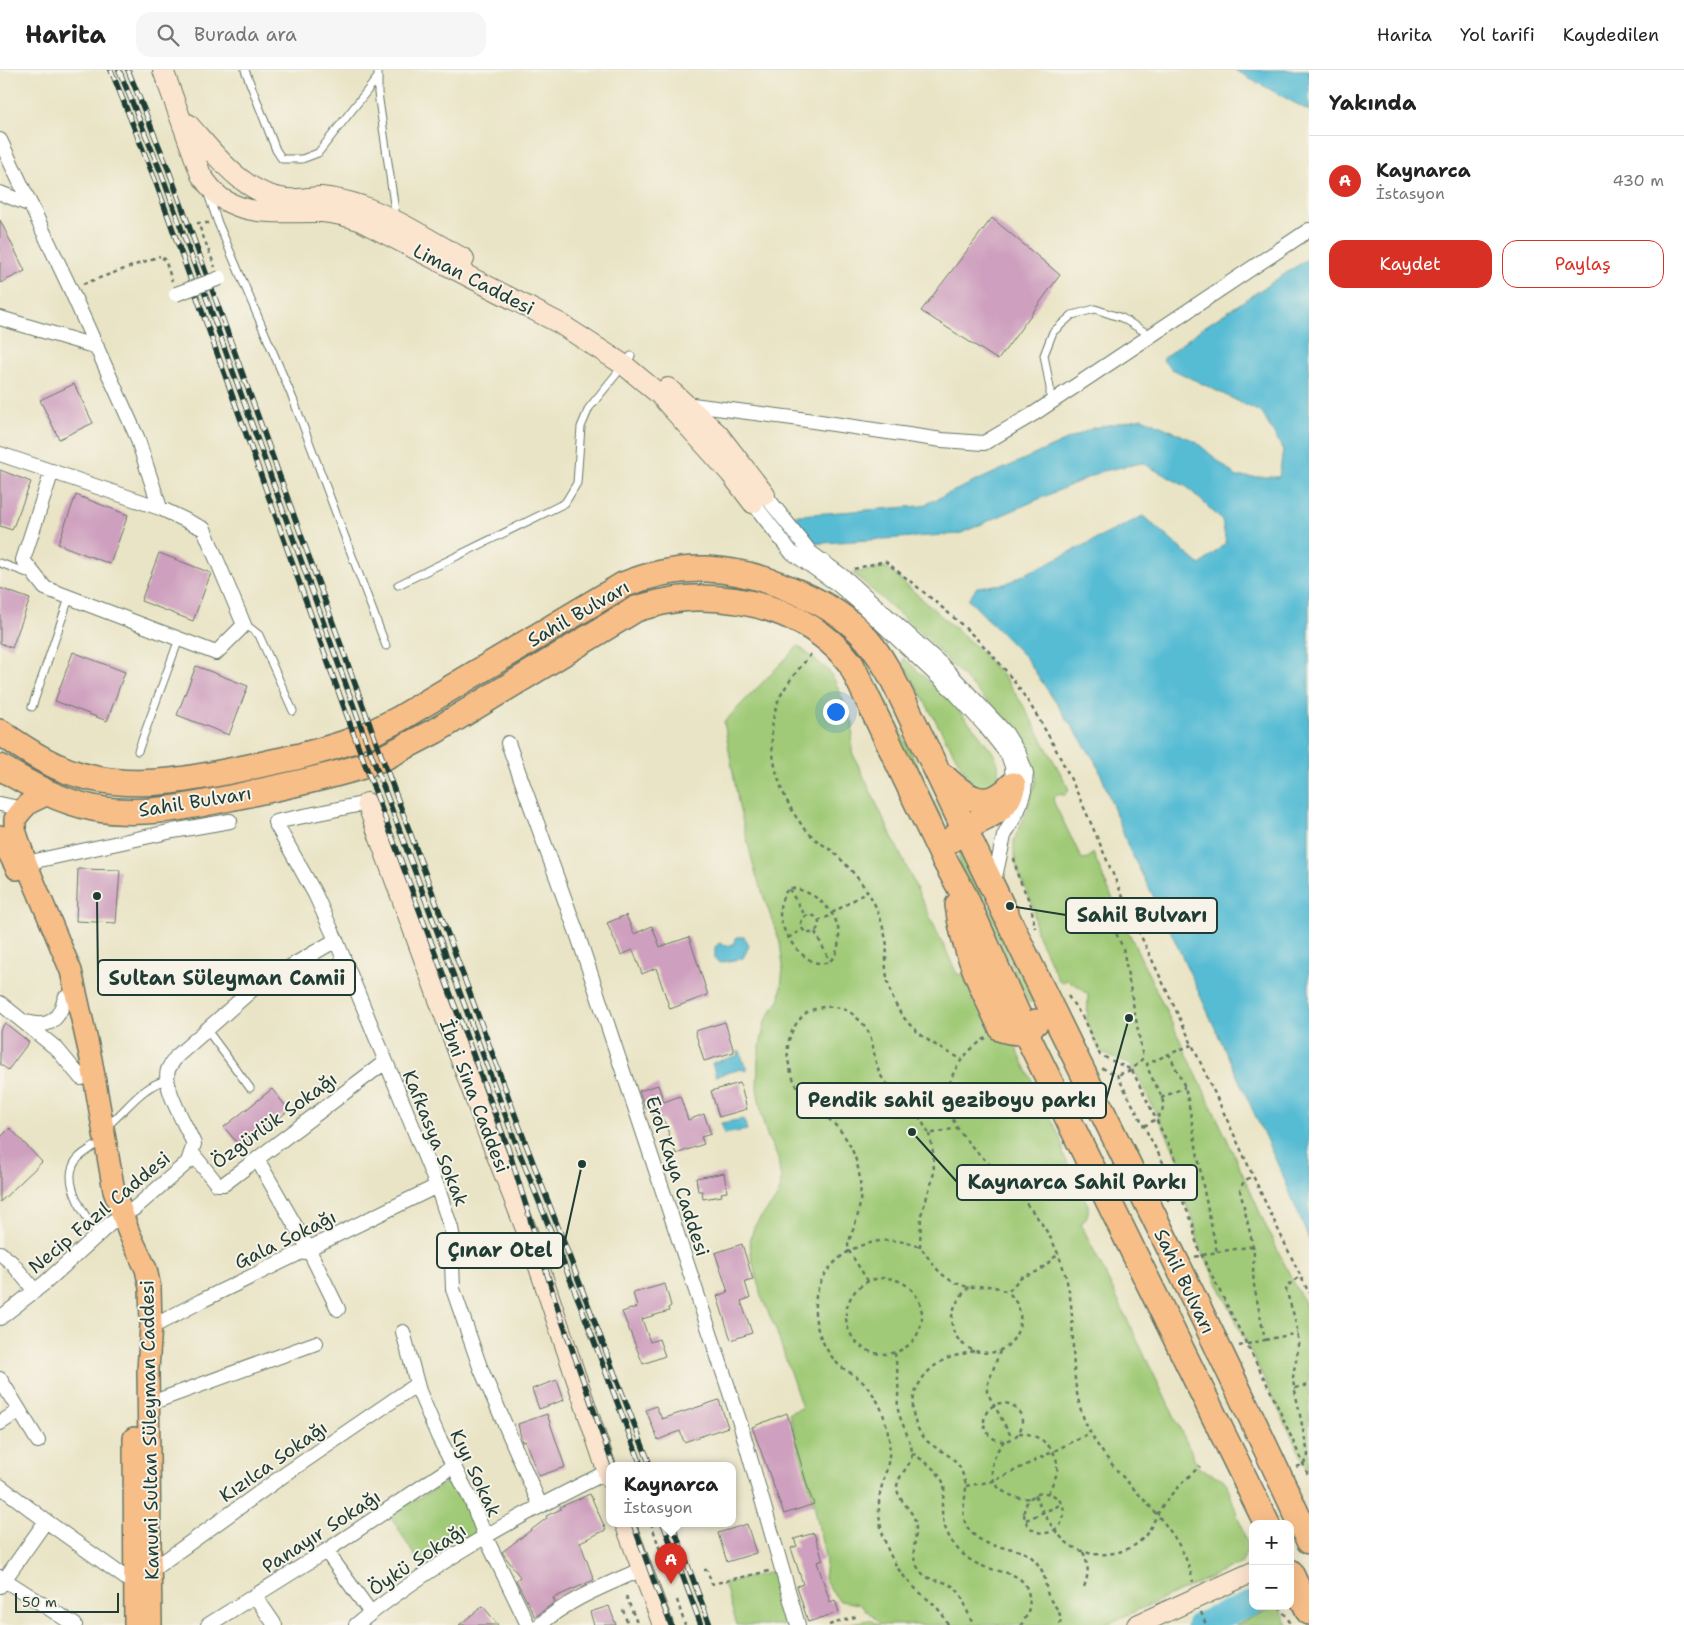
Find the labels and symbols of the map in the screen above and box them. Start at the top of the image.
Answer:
street label: Liman Caddesi [409,238,539,321]
street label: Sahil Bulvarı [523,574,634,653]
your location [823,699,849,725]
street label: Sahil Bulvarı [137,780,253,823]
callout: Sahil Bulvarı [1066,898,1217,933]
text: Sahil Bulvarı [1077,902,1207,928]
callout: Sultan Süleyman Camii [98,960,355,995]
text: Sultan Süleyman Camii [109,965,345,991]
street label: İbni Sina Caddesi [434,1016,515,1176]
street label: Kafkasya Sokak [397,1066,474,1210]
street label: Özgürlük Sokağı [207,1067,342,1174]
callout: Pendik sahil geziboyu parkı [797,1083,1106,1118]
text: Pendik sahil geziboyu parkı [808,1087,1096,1113]
street label: Erol Kaya Caddesi [640,1093,715,1259]
street label: Necip Fazıl Caddesi [23,1146,175,1279]
callout: Kaynarca Sahil Parkı [957,1165,1197,1200]
text: Kaynarca Sahil Parkı [967,1169,1187,1195]
street label: Gala Sokağı [230,1204,340,1275]
street label: Sahil Bulvarı [1148,1225,1221,1338]
callout: Çınar Otel [437,1233,563,1268]
text: Çınar Otel [447,1237,553,1263]
street label: Kanuni Sultan Süleyman Caddesi [134,1280,165,1580]
street label: Kızılca Sokağı [214,1415,332,1508]
street label: Kıyı Sokak [444,1425,507,1521]
street label: Panayır Sokağı [257,1484,385,1579]
street label: Öykü Sokağı [364,1518,471,1601]
pin: A [655,1543,687,1584]
scale bar [15,1590,119,1613]

